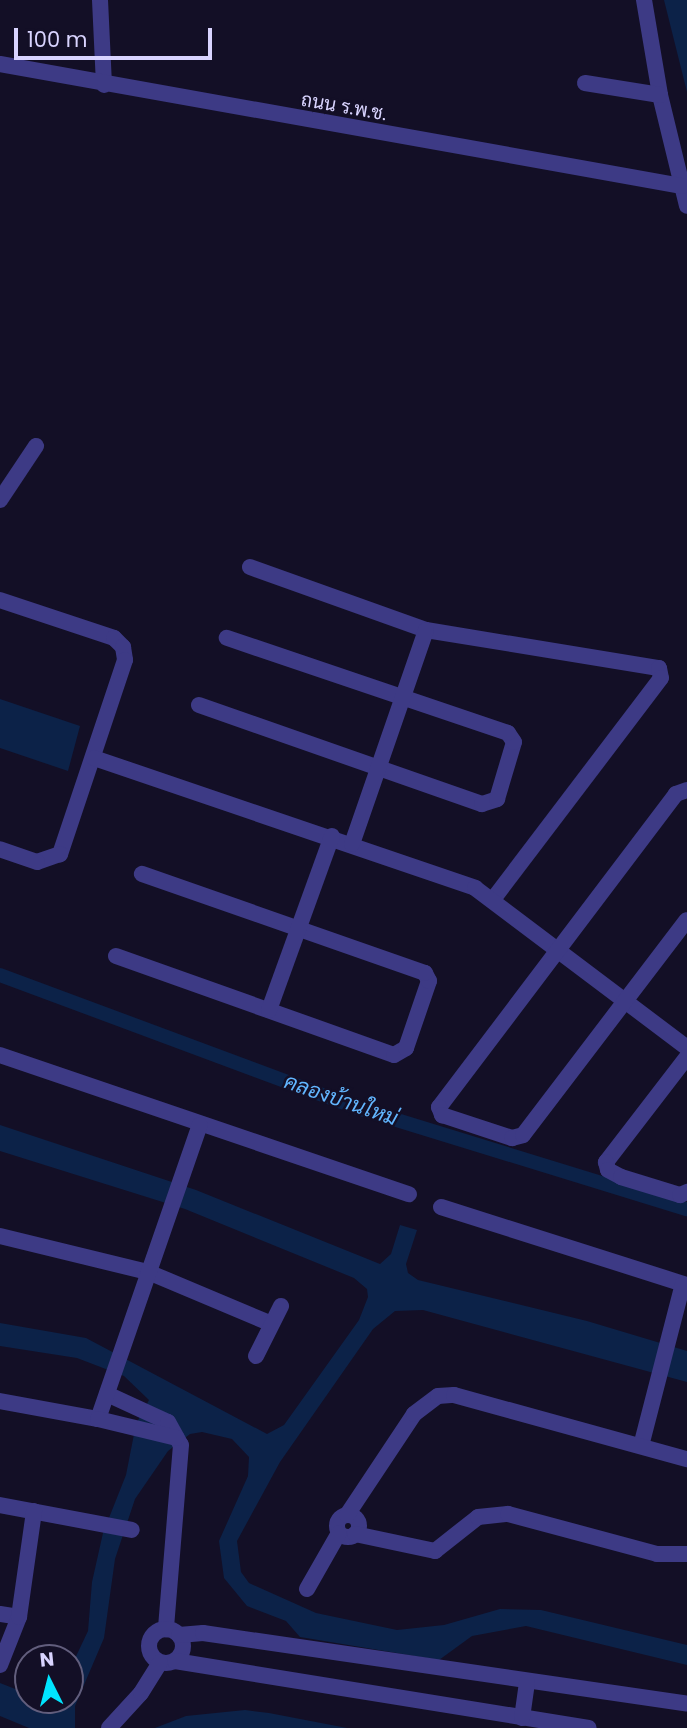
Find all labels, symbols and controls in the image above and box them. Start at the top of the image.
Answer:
scale bar [18,14,215,58]
text: 100 m [27,25,87,54]
street label: ถนน ร.พ.ช. [299,88,389,126]
water label: คลองบ้านใหม่ [281,1069,401,1131]
north arrow [14,1644,84,1714]
text: N [38,1645,55,1674]

